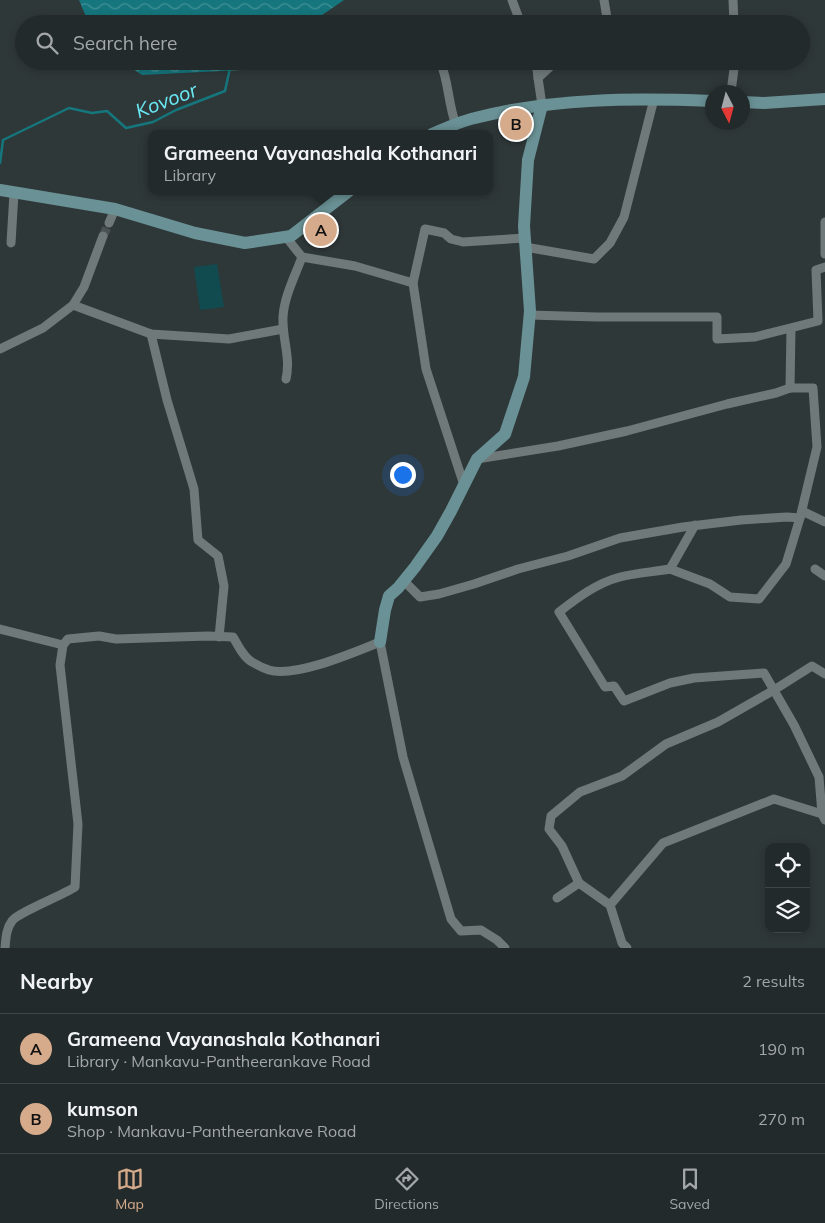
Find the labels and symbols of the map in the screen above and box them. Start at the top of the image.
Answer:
water label: Kovoor [131,77,201,123]
north arrow [705,85,750,130]
pin: B [500,105,532,143]
pin: A [305,211,337,249]
your location [390,462,416,488]

